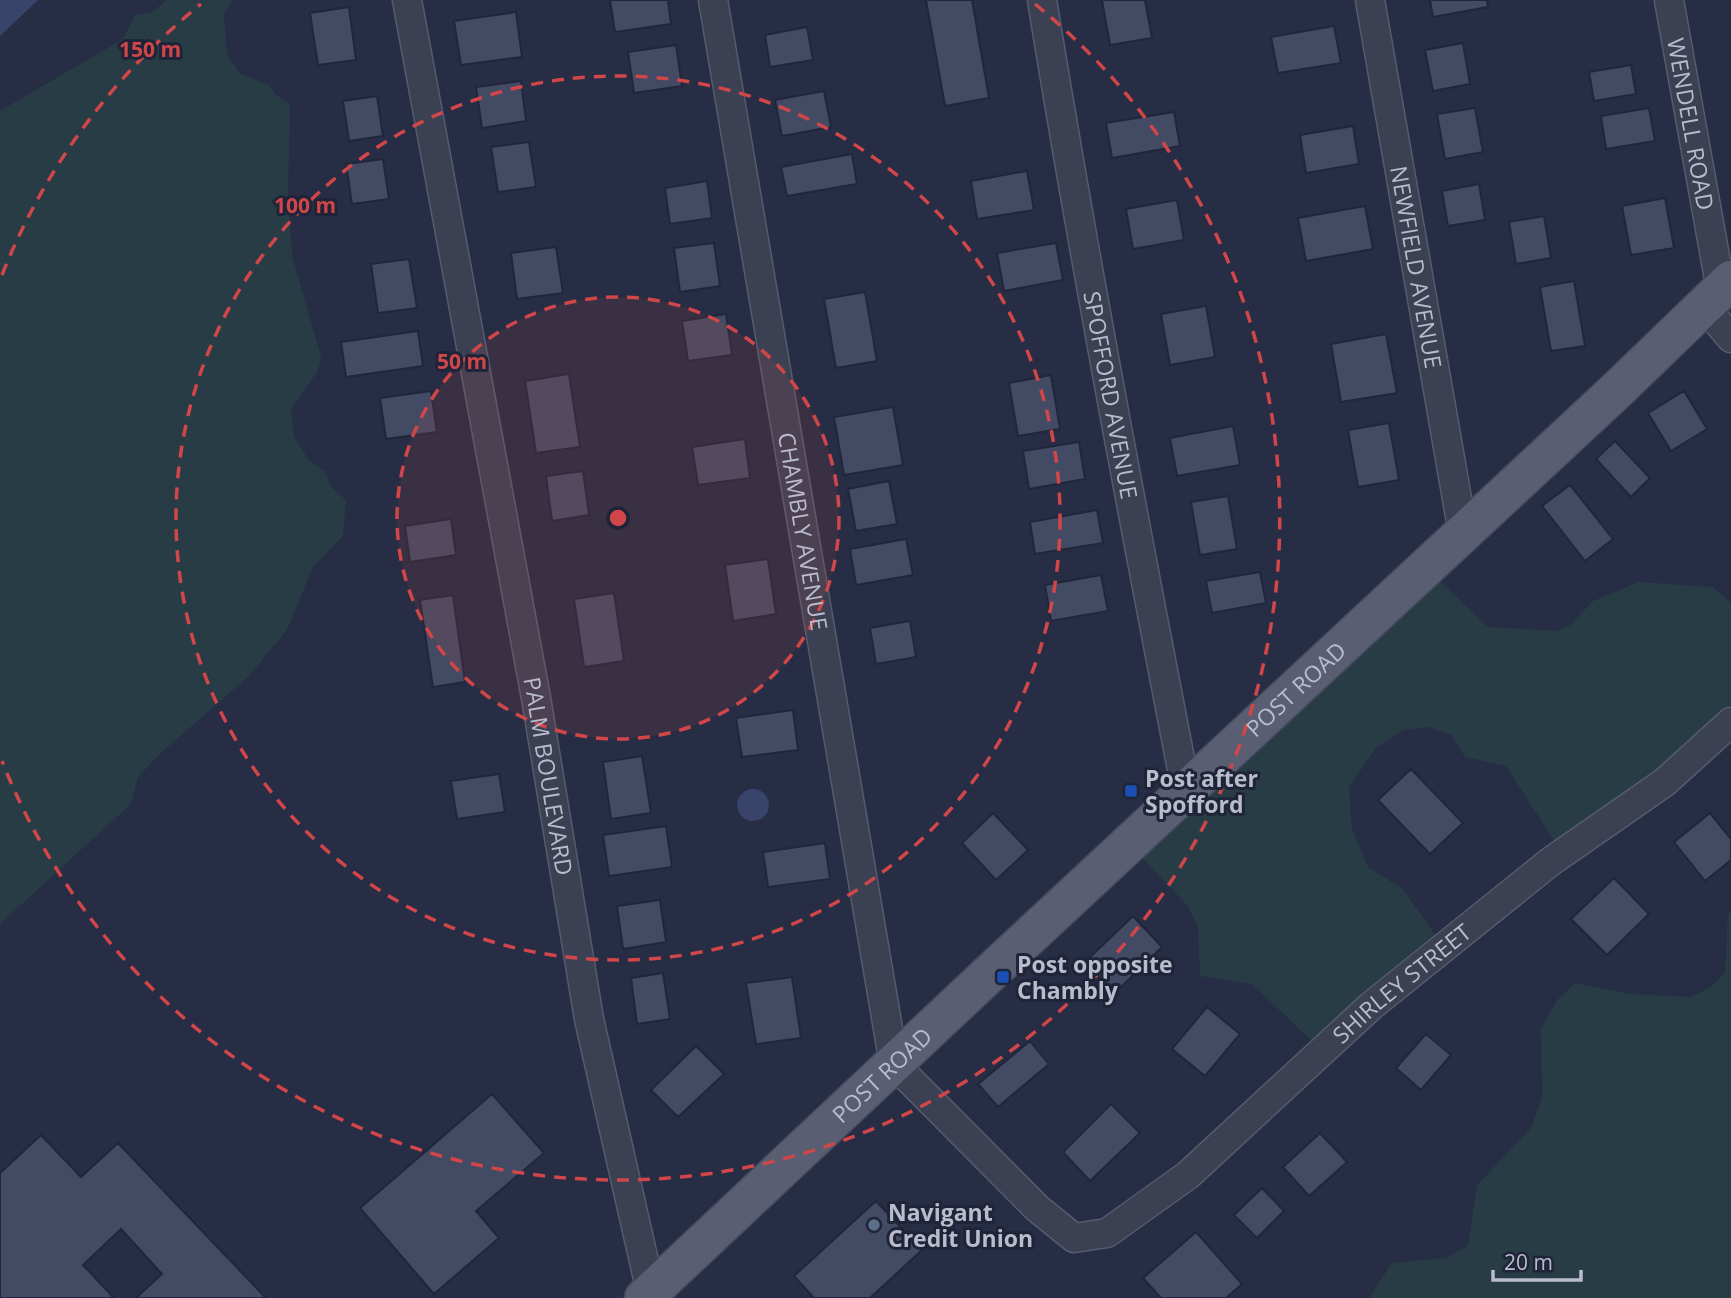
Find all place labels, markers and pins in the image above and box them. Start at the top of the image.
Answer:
centre of rings [606,506,630,530]
place label: Post after Spofford [1145,762,1258,820]
marker: Post after Spofford [1123,783,1139,799]
place label: Post opposite Chambly [1017,948,1173,1006]
marker: Post opposite Chambly [995,969,1011,985]
place label: Navigant Credit Union [888,1196,1033,1254]
marker: Navigant Credit Union [866,1217,882,1233]

